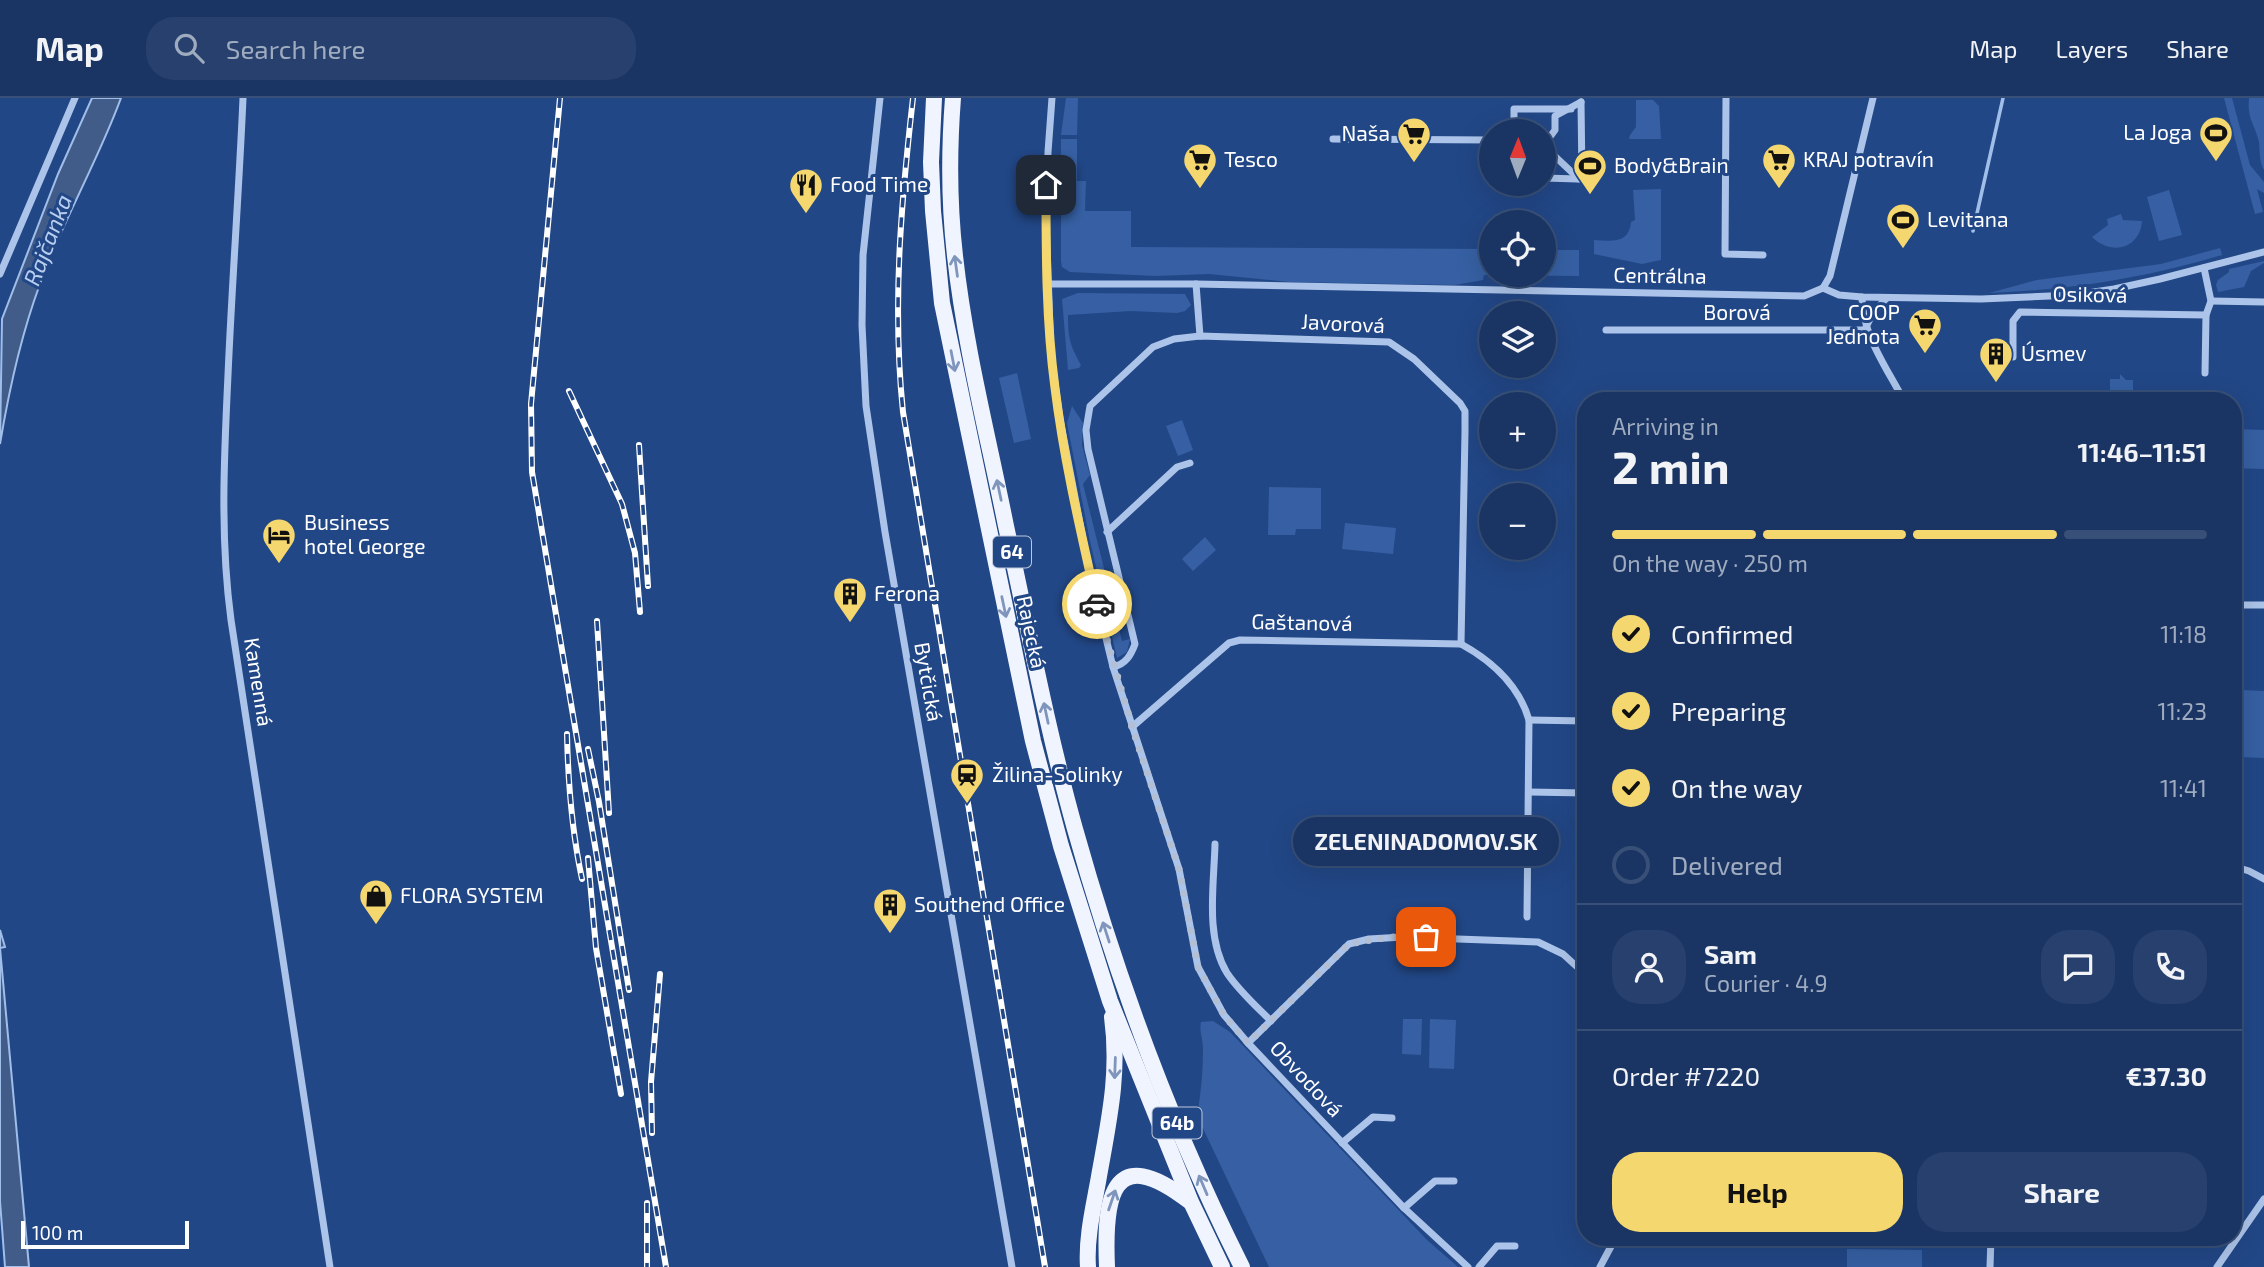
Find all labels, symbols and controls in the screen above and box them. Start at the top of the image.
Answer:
search box [146,17,636,80]
text: Map [35,28,104,68]
icon: search [170,29,208,67]
text: Search here [226,33,365,64]
text: Map [1969,34,2017,63]
text: Layers [2055,34,2128,63]
text: Share [2166,34,2229,63]
sports icon: La Joga [2197,114,2235,163]
supermarket icon: Naša [1395,115,1433,164]
north arrow [1479,119,1556,196]
map controls [1479,119,1556,560]
place label: La Joga [2123,119,2192,144]
place label: Naša [1341,120,1390,145]
supermarket icon: Tesco [1181,141,1219,190]
supermarket icon: KRAJ potravín [1760,141,1798,190]
place label: Tesco [1224,146,1278,171]
place label: KRAJ potravín [1803,146,1934,171]
sports icon: Body&Brain [1571,147,1609,196]
place label: Body&Brain [1614,152,1729,177]
pin [1016,155,1076,215]
restaurant icon: Food Time [787,166,825,215]
icon: home [1027,166,1065,204]
place label: Food Time [830,171,928,196]
water label: Rajčanka [17,190,77,289]
sports icon: Levitana [1884,201,1922,250]
place label: Levitana [1927,206,2009,231]
button: locate [1479,210,1556,287]
one-way arrow [950,256,963,278]
street label: Centrálna [1613,261,1707,288]
street label: Osiková [2052,280,2128,307]
street label: Borová [1703,299,1771,324]
place label: COOP Jednota [1826,299,1900,348]
button: layers [1479,301,1556,378]
supermarket icon: COOP Jednota [1906,306,1944,355]
street label: Javorová [1300,308,1386,337]
building icon: Úsmev [1977,335,2015,384]
place label: Úsmev [2021,340,2086,365]
one-way arrow [947,349,960,372]
button: + [1479,392,1556,469]
text: Arriving in [1612,412,1719,440]
text: 11:46–11:51 [2077,436,2207,467]
text: 2 min [1612,438,1730,493]
one-way arrow [991,479,1005,502]
button: − [1479,483,1556,560]
place label: Business hotel George [304,509,425,558]
hotel icon: Business hotel George [260,516,298,565]
road number: 64 [993,536,1031,568]
text: On the way · 250 m [1612,549,1808,577]
courier [1062,569,1132,639]
building icon: Ferona [831,575,869,624]
place label: Ferona [874,580,940,605]
icon: car [1078,585,1116,623]
street label: Rajecká [1012,593,1052,670]
one-way arrow [998,595,1012,618]
street label: Gaštanová [1251,608,1353,635]
icon: check [1612,615,1650,653]
text: Confirmed [1671,618,1794,649]
text: 11:18 [2160,620,2207,648]
street label: Kamenná [240,636,279,728]
street label: Bytčická [910,640,949,723]
icon: check [1612,692,1650,730]
text: Preparing [1671,695,1786,726]
text: 11:23 [2158,697,2207,725]
one-way arrow [1038,702,1051,724]
station icon: Žilina-Solinky [948,756,986,805]
place label: Žilina-Solinky [992,761,1123,786]
icon: check [1612,769,1650,807]
text: On the way [1671,772,1802,803]
text: 11:41 [2160,774,2207,802]
callout: ZELENINADOMOV.SK [1293,818,1559,867]
text: ZELENINADOMOV.SK [1314,827,1538,855]
text: Delivered [1671,849,1783,880]
shop icon: FLORA SYSTEM [357,877,395,926]
place label: FLORA SYSTEM [400,882,544,907]
building icon: Southend Office [871,886,909,935]
place label: Southend Office [914,891,1065,916]
pin [1396,907,1456,967]
icon: bag [1407,918,1445,956]
one-way arrow [1099,921,1111,943]
button: person [1612,930,1686,1004]
button: chat [2041,930,2115,1004]
button: phone [2133,930,2207,1004]
text: Sam [1704,938,1757,969]
text: Courier · 4.9 [1704,969,1828,997]
street label: Obvodová [1265,1035,1349,1121]
one-way arrow [1109,1057,1122,1080]
text: Order #7220 [1612,1060,1760,1091]
text: €37.30 [2125,1060,2207,1091]
road number: 64b [1152,1107,1202,1138]
button: Help [1612,1152,1903,1232]
button: Share [1917,1152,2207,1232]
one-way arrow [1196,1175,1209,1196]
one-way arrow [1107,1189,1119,1211]
scale bar [21,1218,189,1250]
text: 100 m [32,1221,83,1244]

